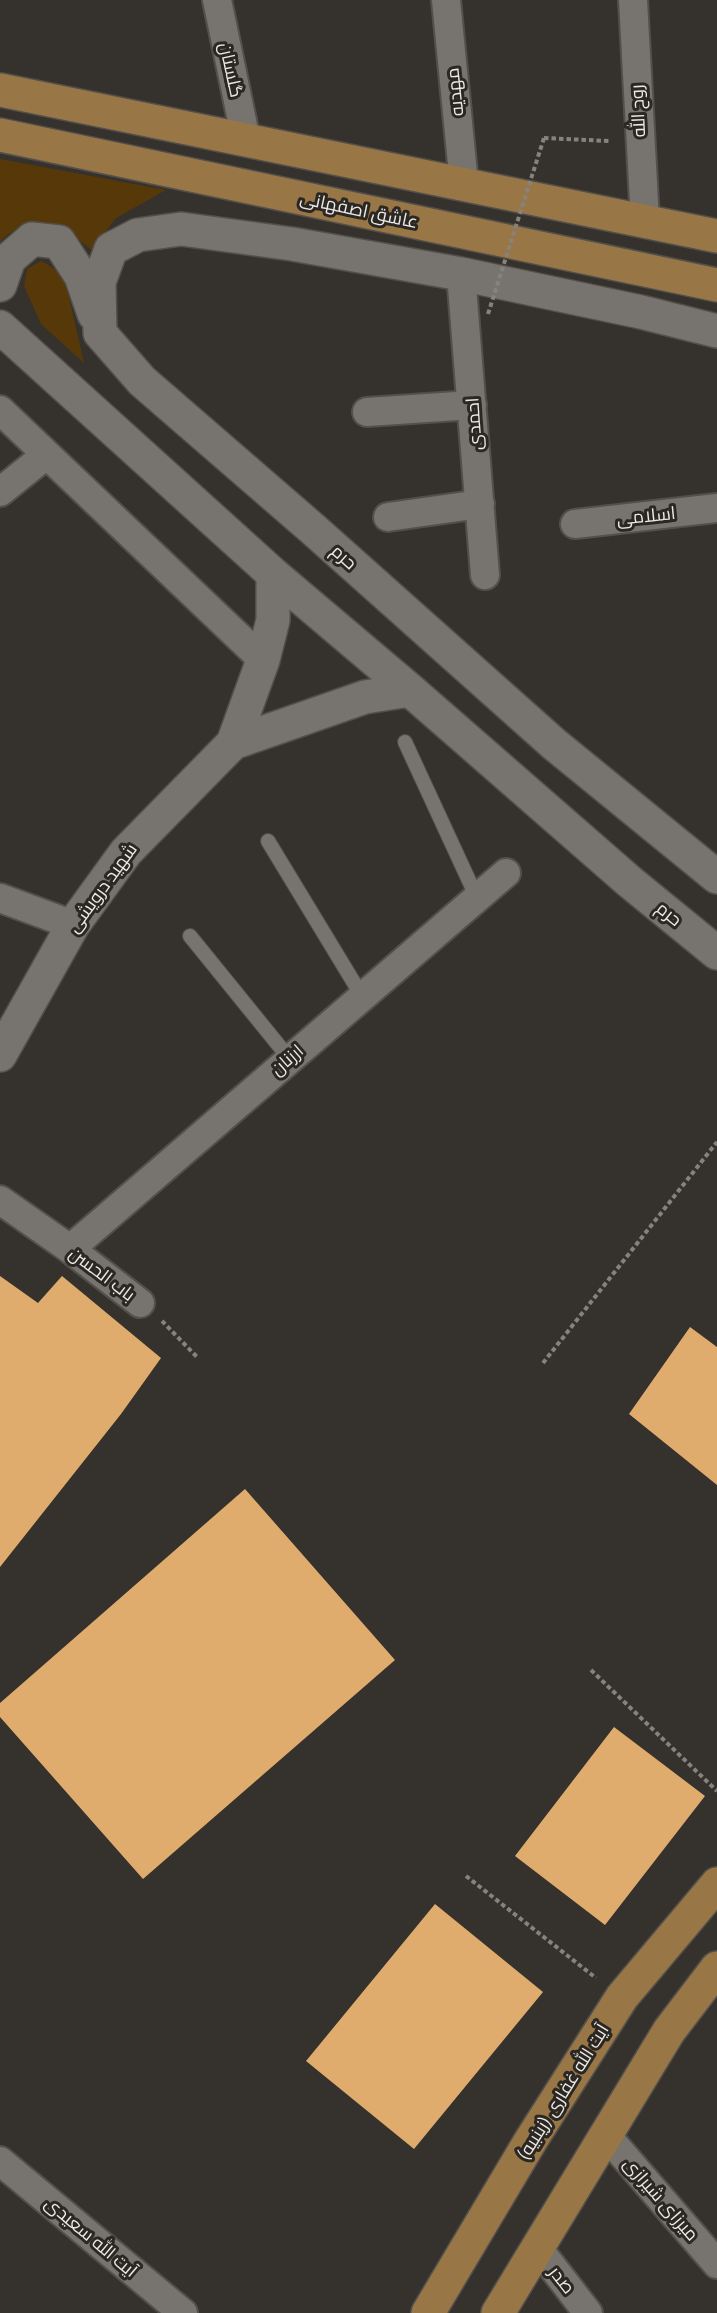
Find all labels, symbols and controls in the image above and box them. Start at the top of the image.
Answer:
street label: گلستان [215,40,247,100]
street label: مهدیه [442,67,468,117]
street label: روح الله [626,84,650,138]
street label: عاشق اصفهانی [298,187,420,233]
street label: احمدی [461,397,487,451]
street label: اسلامی [615,502,677,530]
street label: حرم [327,540,361,574]
street label: شهید درویشی [62,839,142,937]
street label: حرم [652,897,686,931]
street label: ارزنان [266,1040,308,1080]
street label: باب الحسن [65,1242,139,1306]
street label: آیت الله غفاری (زینبیه) [513,2020,613,2164]
street label: میرزای شیرازی [619,2153,703,2245]
street label: آیت الله سعیدی [40,2192,142,2282]
street label: صدر [545,2262,579,2298]

